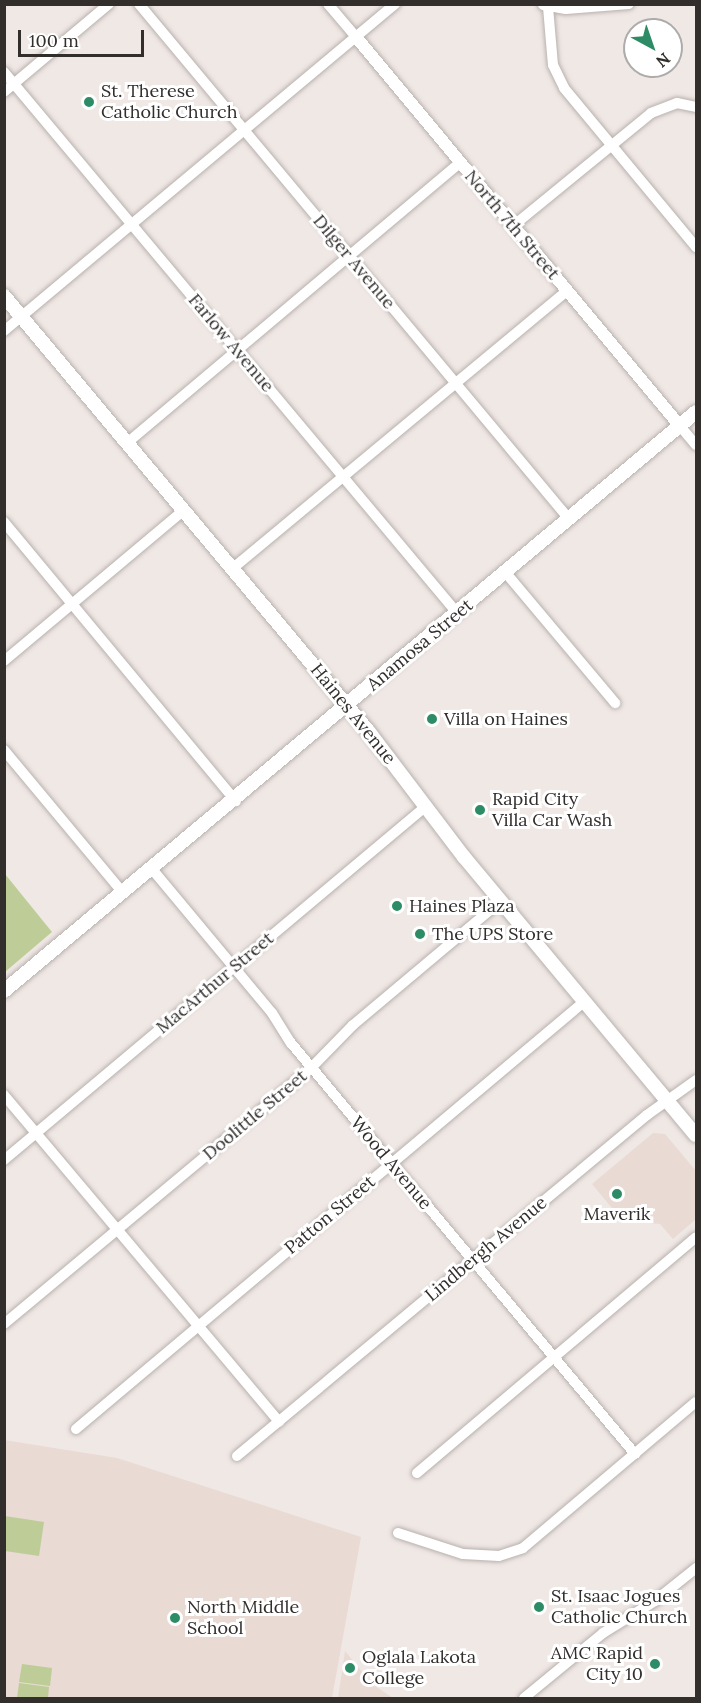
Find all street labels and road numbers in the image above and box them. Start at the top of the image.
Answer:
street label: North 7th Street [460,166,564,284]
street label: Dilger Avenue [308,210,400,314]
street label: Farlow Avenue [184,289,278,397]
street label: Anamosa Street [363,594,477,696]
street label: Haines Avenue [306,659,400,769]
street label: MacArthur Street [152,928,278,1038]
street label: Doolittle Street [199,1065,311,1165]
street label: Wood Avenue [346,1112,436,1214]
street label: Patton Street [280,1171,380,1259]
street label: Lindbergh Avenue [421,1192,551,1306]

